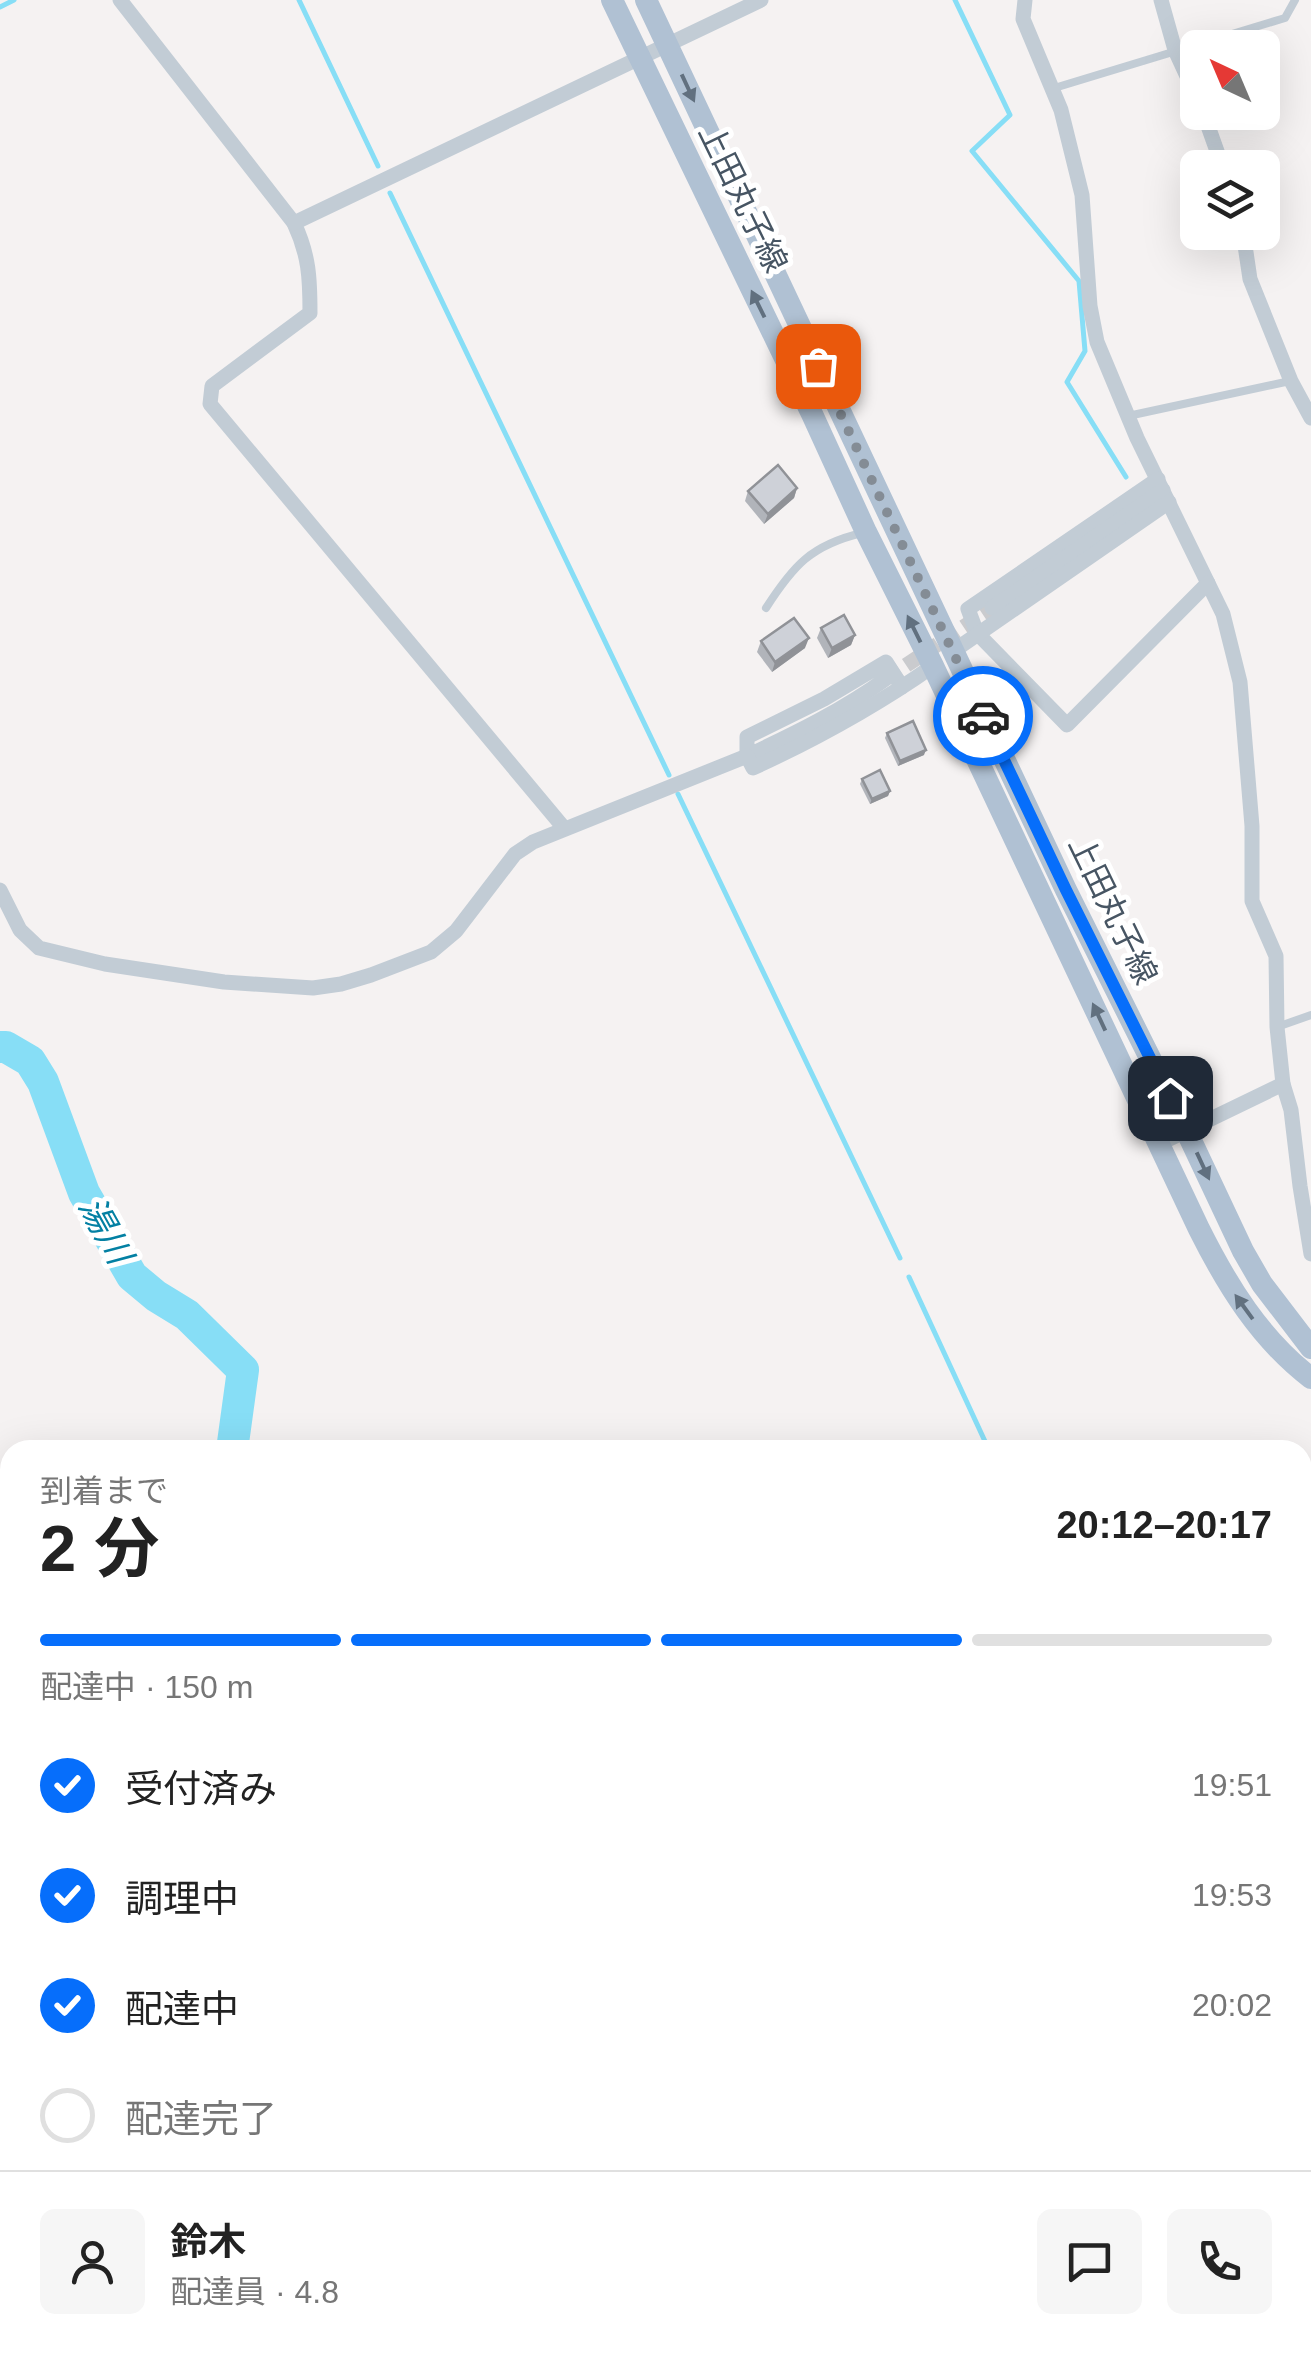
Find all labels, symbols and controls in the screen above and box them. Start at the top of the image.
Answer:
north arrow [1180,30,1280,130]
map controls [1180,30,1280,250]
one-way arrow [679,74,696,103]
street label: 上田丸子線 [692,118,794,278]
button: layers [1180,150,1280,250]
one-way arrow [750,290,767,319]
pin [776,324,861,409]
icon: bag [791,339,846,394]
one-way arrow [906,614,923,643]
courier [933,666,1033,766]
icon: car [956,689,1011,744]
street label: 上田丸子線 [1062,830,1164,990]
one-way arrow [1091,1002,1108,1031]
pin [1128,1056,1213,1141]
icon: home [1143,1071,1198,1126]
one-way arrow [1194,1152,1211,1181]
water label: 湯川 [72,1190,142,1274]
one-way arrow [1235,1294,1255,1321]
text: 到着まで [40,1473,168,1509]
text: 20:12–20:17 [1056,1504,1272,1546]
text: 2 分 [40,1512,159,1585]
text: 配達中 · 150 m [40,1669,253,1705]
icon: check [40,1758,95,1813]
text: 19:51 [1192,1767,1272,1803]
text: 受付済み [125,1768,277,1810]
icon: check [40,1868,95,1923]
text: 19:53 [1192,1877,1272,1913]
text: 調理中 [125,1878,239,1920]
icon: check [40,1978,95,2033]
text: 20:02 [1192,1987,1272,2023]
text: 配達中 [125,1988,239,2030]
text: 配達完了 [125,2098,277,2140]
button: person [40,2209,145,2314]
button: chat [1037,2209,1142,2314]
button: phone [1167,2209,1272,2314]
text: 鈴木 [170,2221,246,2263]
text: 配達員 · 4.8 [170,2274,339,2310]

